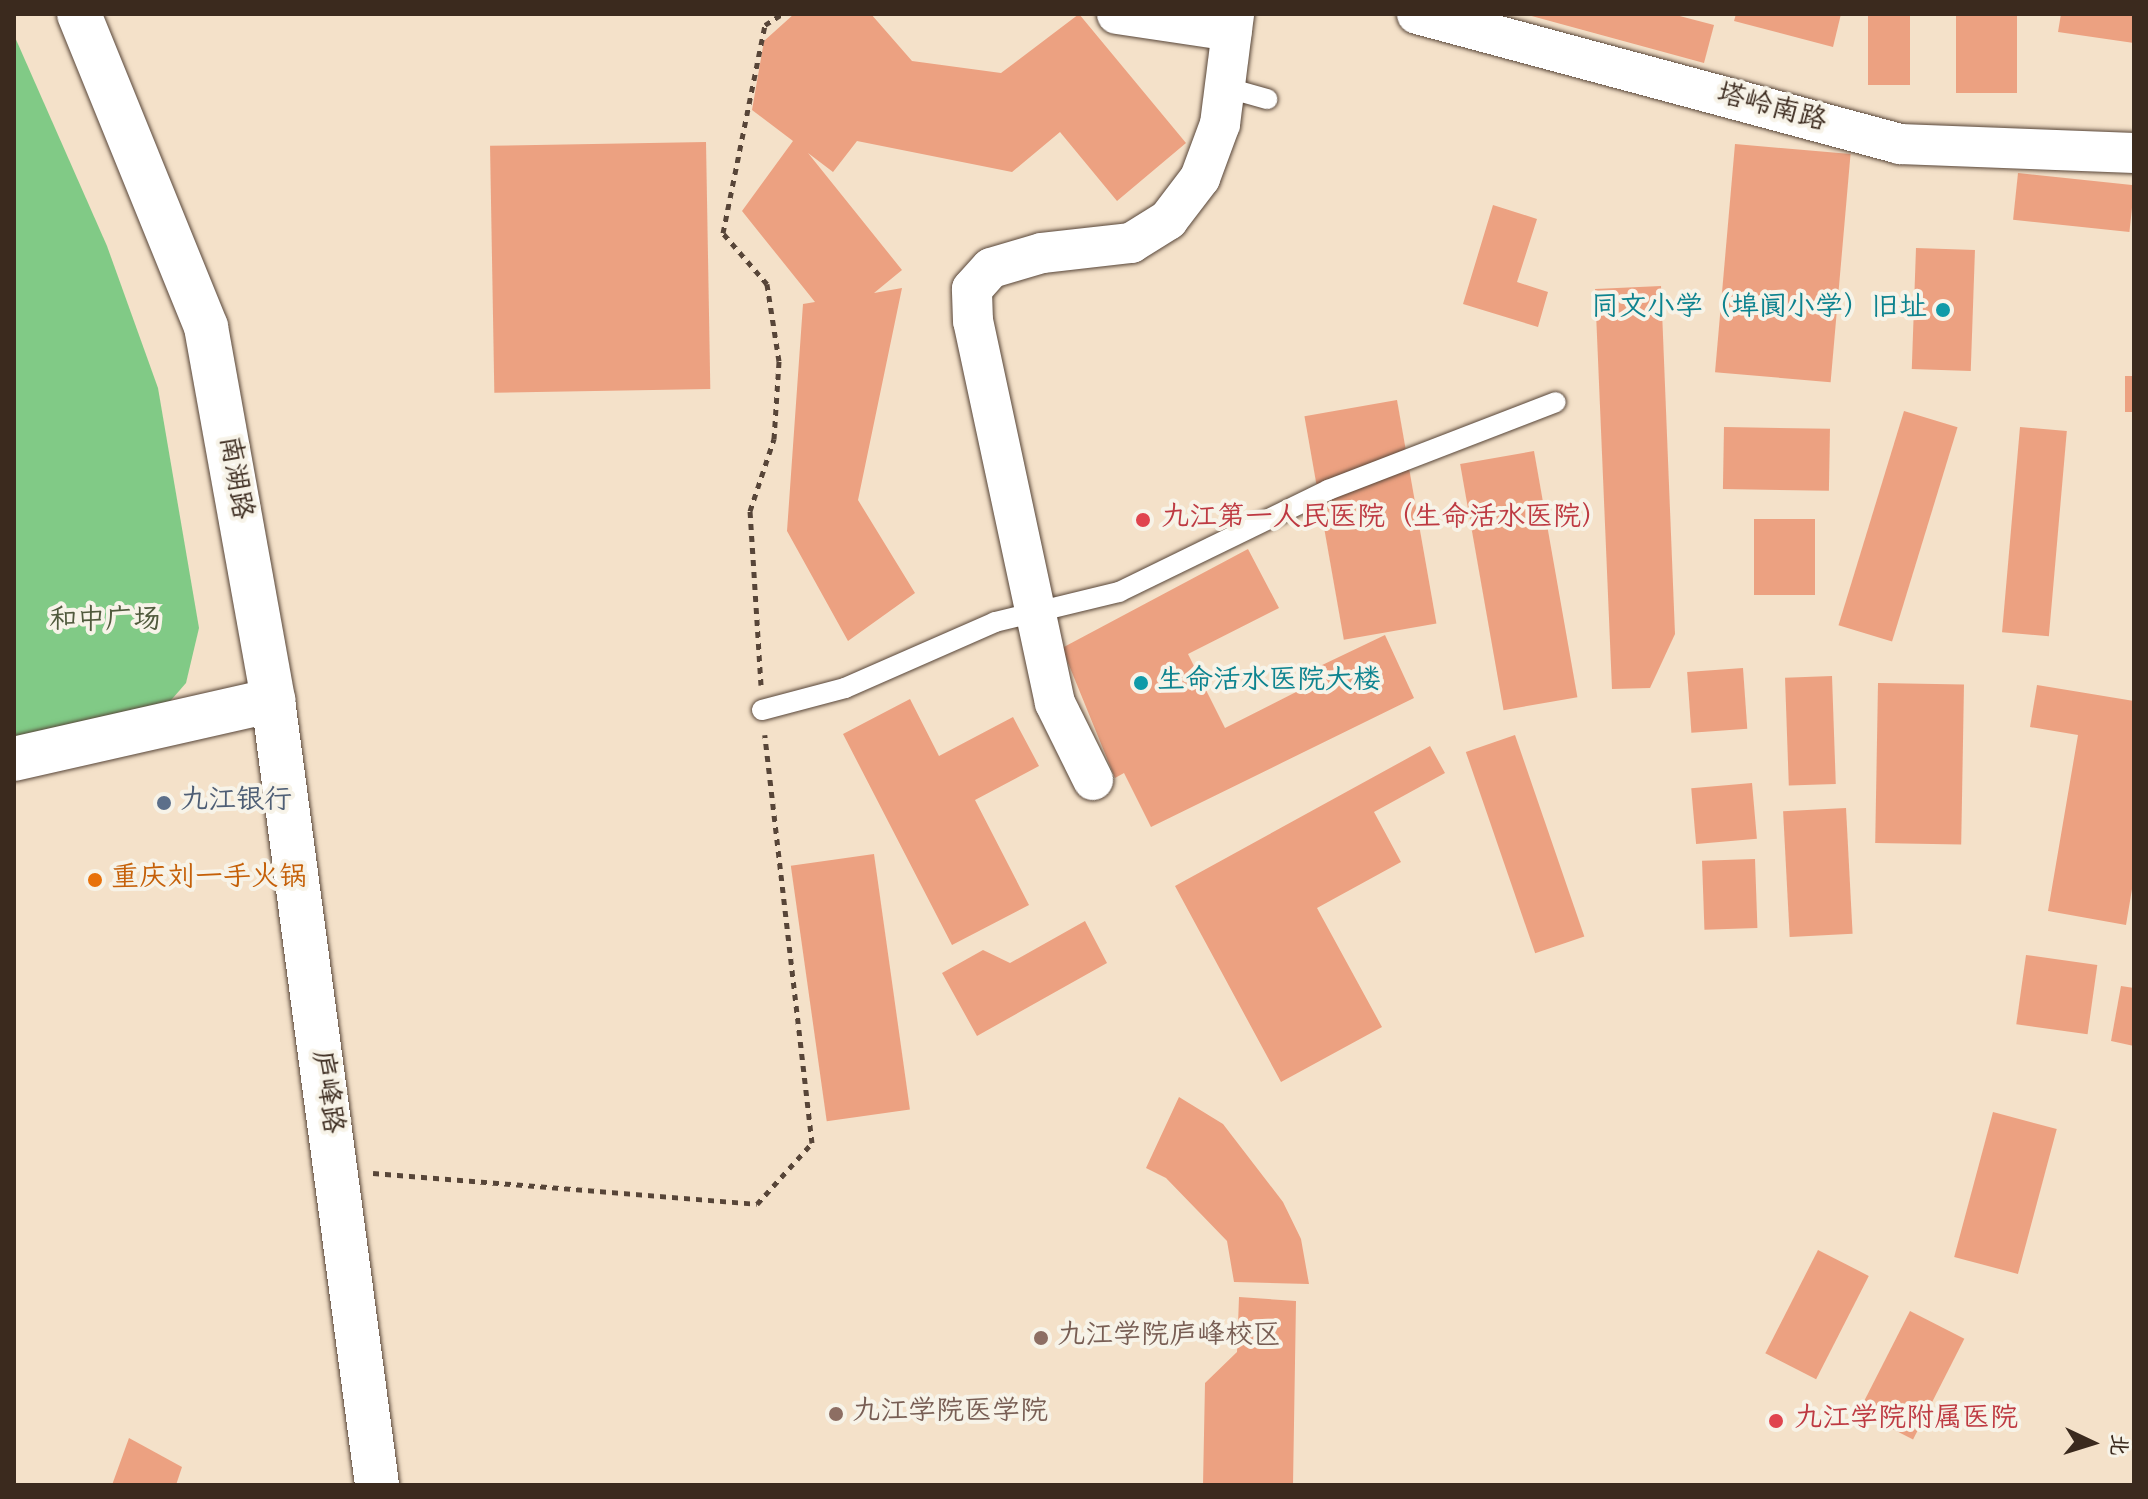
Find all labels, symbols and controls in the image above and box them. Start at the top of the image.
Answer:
street label: 塔岭南路 [1713,79,1829,141]
place label: 同文小学（埠阆小学）旧址 [1591,293,1927,327]
marker: 同文小学（埠阆小学）旧址 [1934,301,1952,319]
street label: 南湖路 [209,434,257,522]
place label: 九江第一人民医院（生命活水医院） [1161,503,1609,537]
marker: 九江第一人民医院（生命活水医院） [1132,509,1154,531]
park label: 和中广场 [49,606,161,640]
place label: 生命活水医院大楼 [1157,666,1381,700]
marker: 生命活水医院大楼 [1132,674,1150,692]
place label: 九江银行 [180,786,292,820]
marker: 九江银行 [155,794,173,812]
place label: 重庆刘一手火锅 [111,863,307,897]
marker: 重庆刘一手火锅 [86,871,104,889]
street label: 庐峰路 [303,1048,347,1136]
place label: 九江学院庐峰校区 [1057,1321,1281,1355]
marker: 九江学院庐峰校区 [1032,1329,1050,1347]
place label: 九江学院医学院 [852,1397,1048,1431]
north arrow [2052,1403,2132,1483]
place label: 九江学院附属医院 [1794,1404,2018,1438]
marker: 九江学院医学院 [827,1405,845,1423]
marker: 九江学院附属医院 [1765,1410,1787,1432]
text: 北 [2100,1433,2133,1457]

